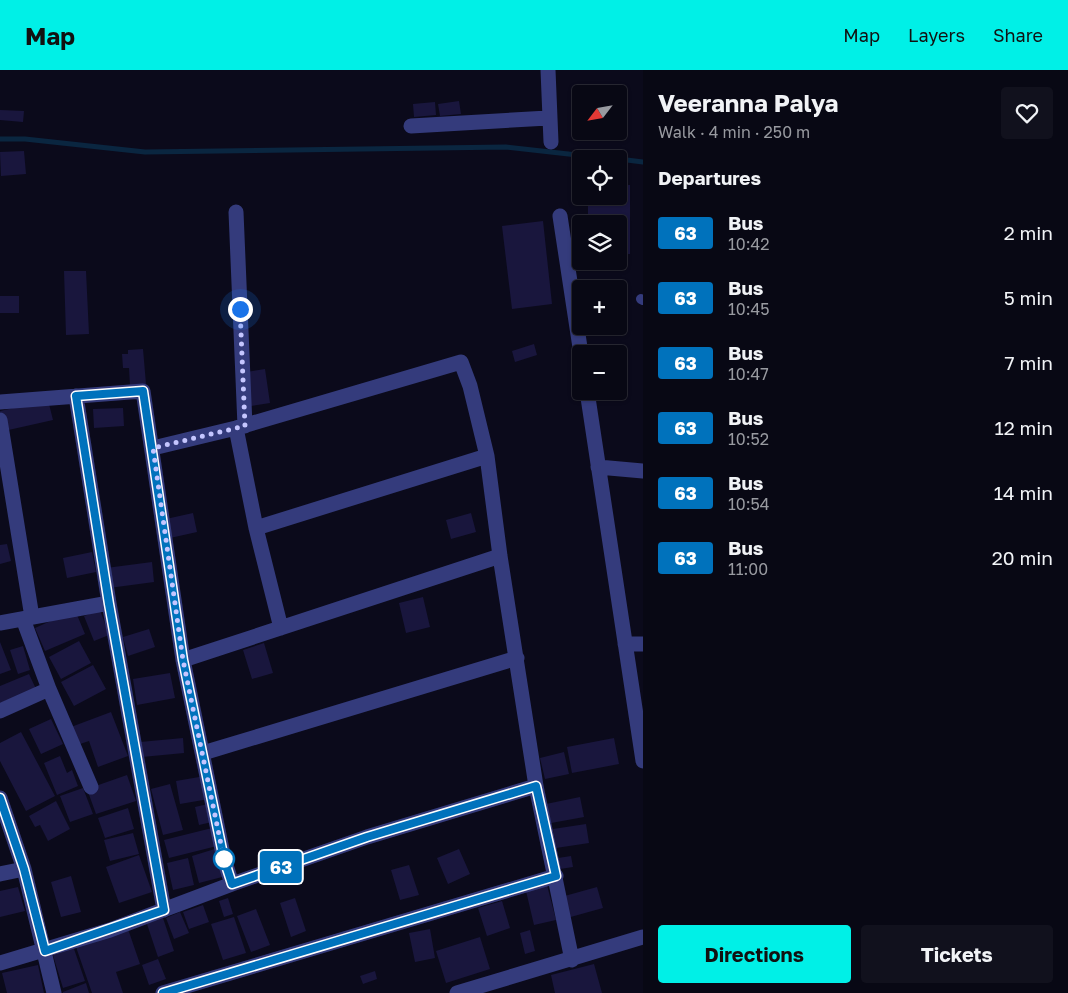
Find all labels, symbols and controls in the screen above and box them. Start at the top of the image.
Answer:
text: Map [25,21,75,50]
text: Map [843,24,880,46]
text: Layers [908,24,965,46]
text: Share [993,24,1043,46]
north arrow [572,85,628,140]
map controls [572,85,627,400]
button: heart [1001,87,1053,139]
text: Veeranna Palya [658,88,839,117]
text: Walk · 4 min · 250 m [658,122,810,142]
button: locate [572,150,627,205]
text: Departures [658,166,761,189]
text: Bus [728,211,763,234]
button: layers [572,215,627,270]
text: 2 min [1004,221,1053,244]
text: 63 [674,222,697,244]
text: 10:42 [728,234,770,254]
text: Bus [728,276,763,299]
button: + [572,280,627,335]
text: 5 min [1004,286,1053,309]
text: 63 [674,287,697,309]
your location [228,297,253,322]
text: 10:45 [728,299,770,319]
text: Bus [728,341,763,364]
button: − [572,345,627,400]
text: 7 min [1005,351,1053,374]
text: 63 [674,352,697,374]
text: 10:47 [728,364,769,384]
text: Bus [728,406,763,429]
text: 12 min [994,416,1053,439]
text: 63 [674,417,697,439]
text: 10:52 [728,429,769,449]
text: Bus [728,471,763,494]
text: 14 min [994,481,1053,504]
text: 63 [674,482,697,504]
text: 10:54 [728,494,770,514]
text: Bus [728,536,763,559]
text: 20 min [992,546,1053,569]
text: 63 [674,547,697,569]
text: 11:00 [728,559,768,579]
unlabelled marker [213,848,235,870]
line badge: 63 [258,851,304,883]
text: 63 [270,856,292,878]
button: Directions [658,925,851,983]
button: Tickets [861,925,1053,983]

